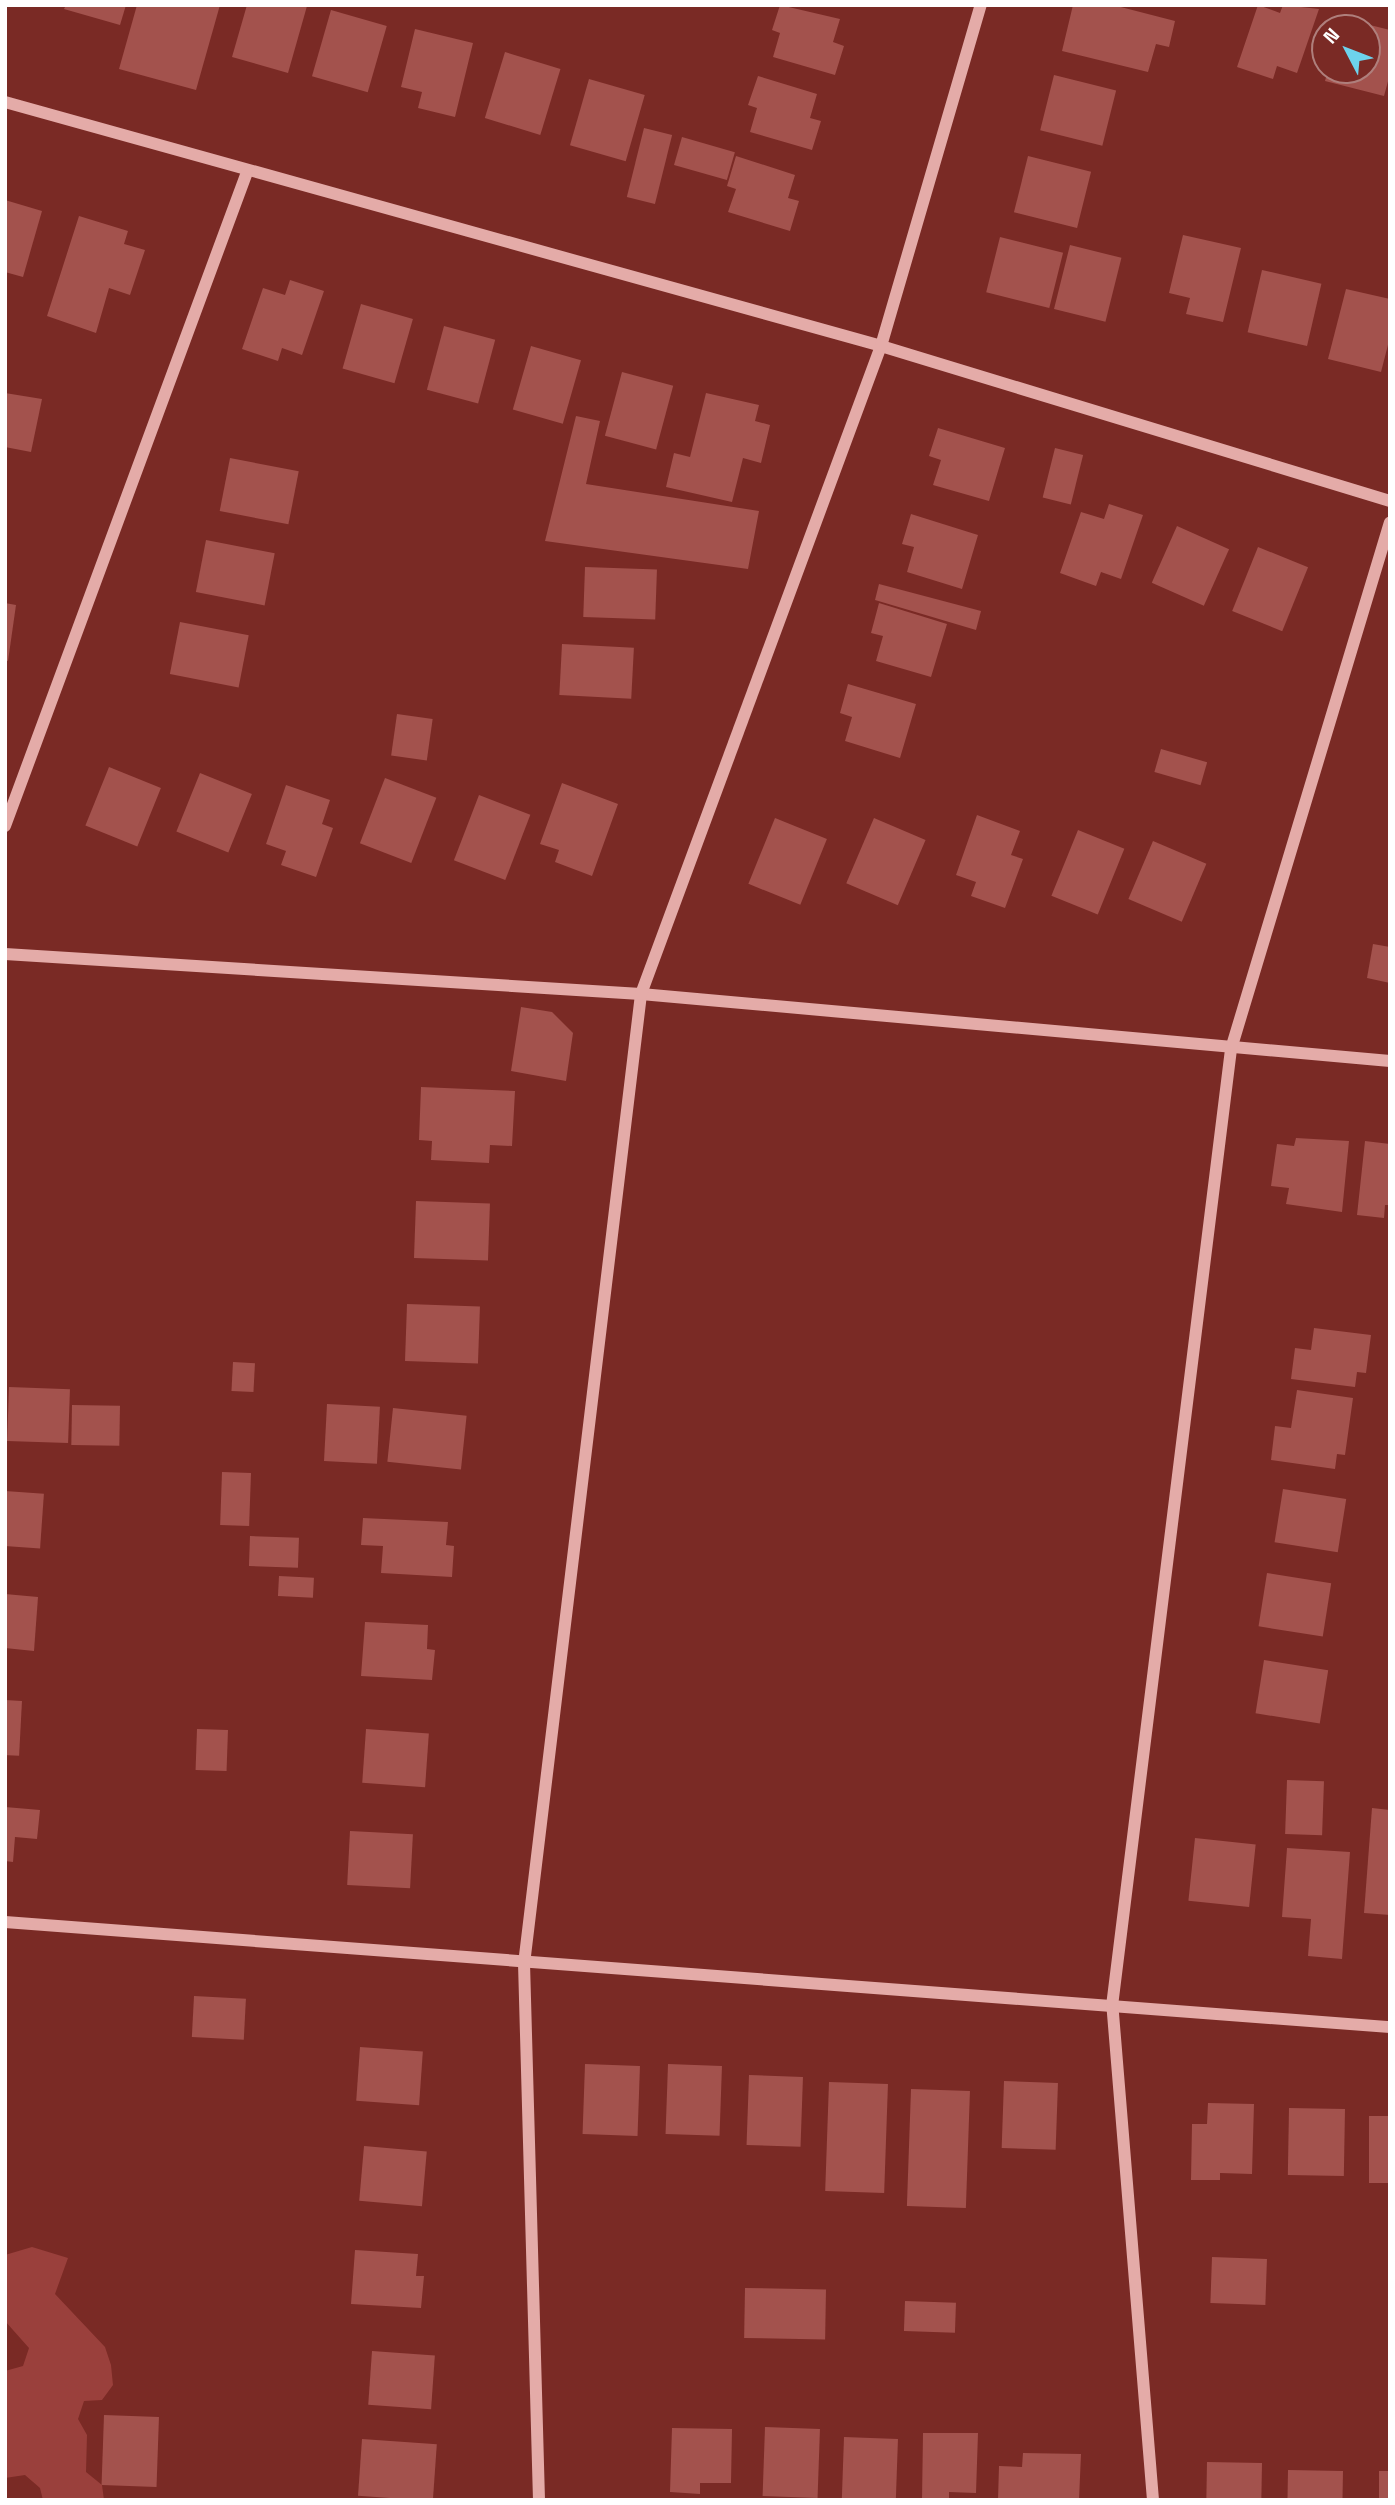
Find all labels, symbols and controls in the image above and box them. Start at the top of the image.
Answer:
north arrow [1311,14,1381,84]
text: N [1318,23,1345,49]

